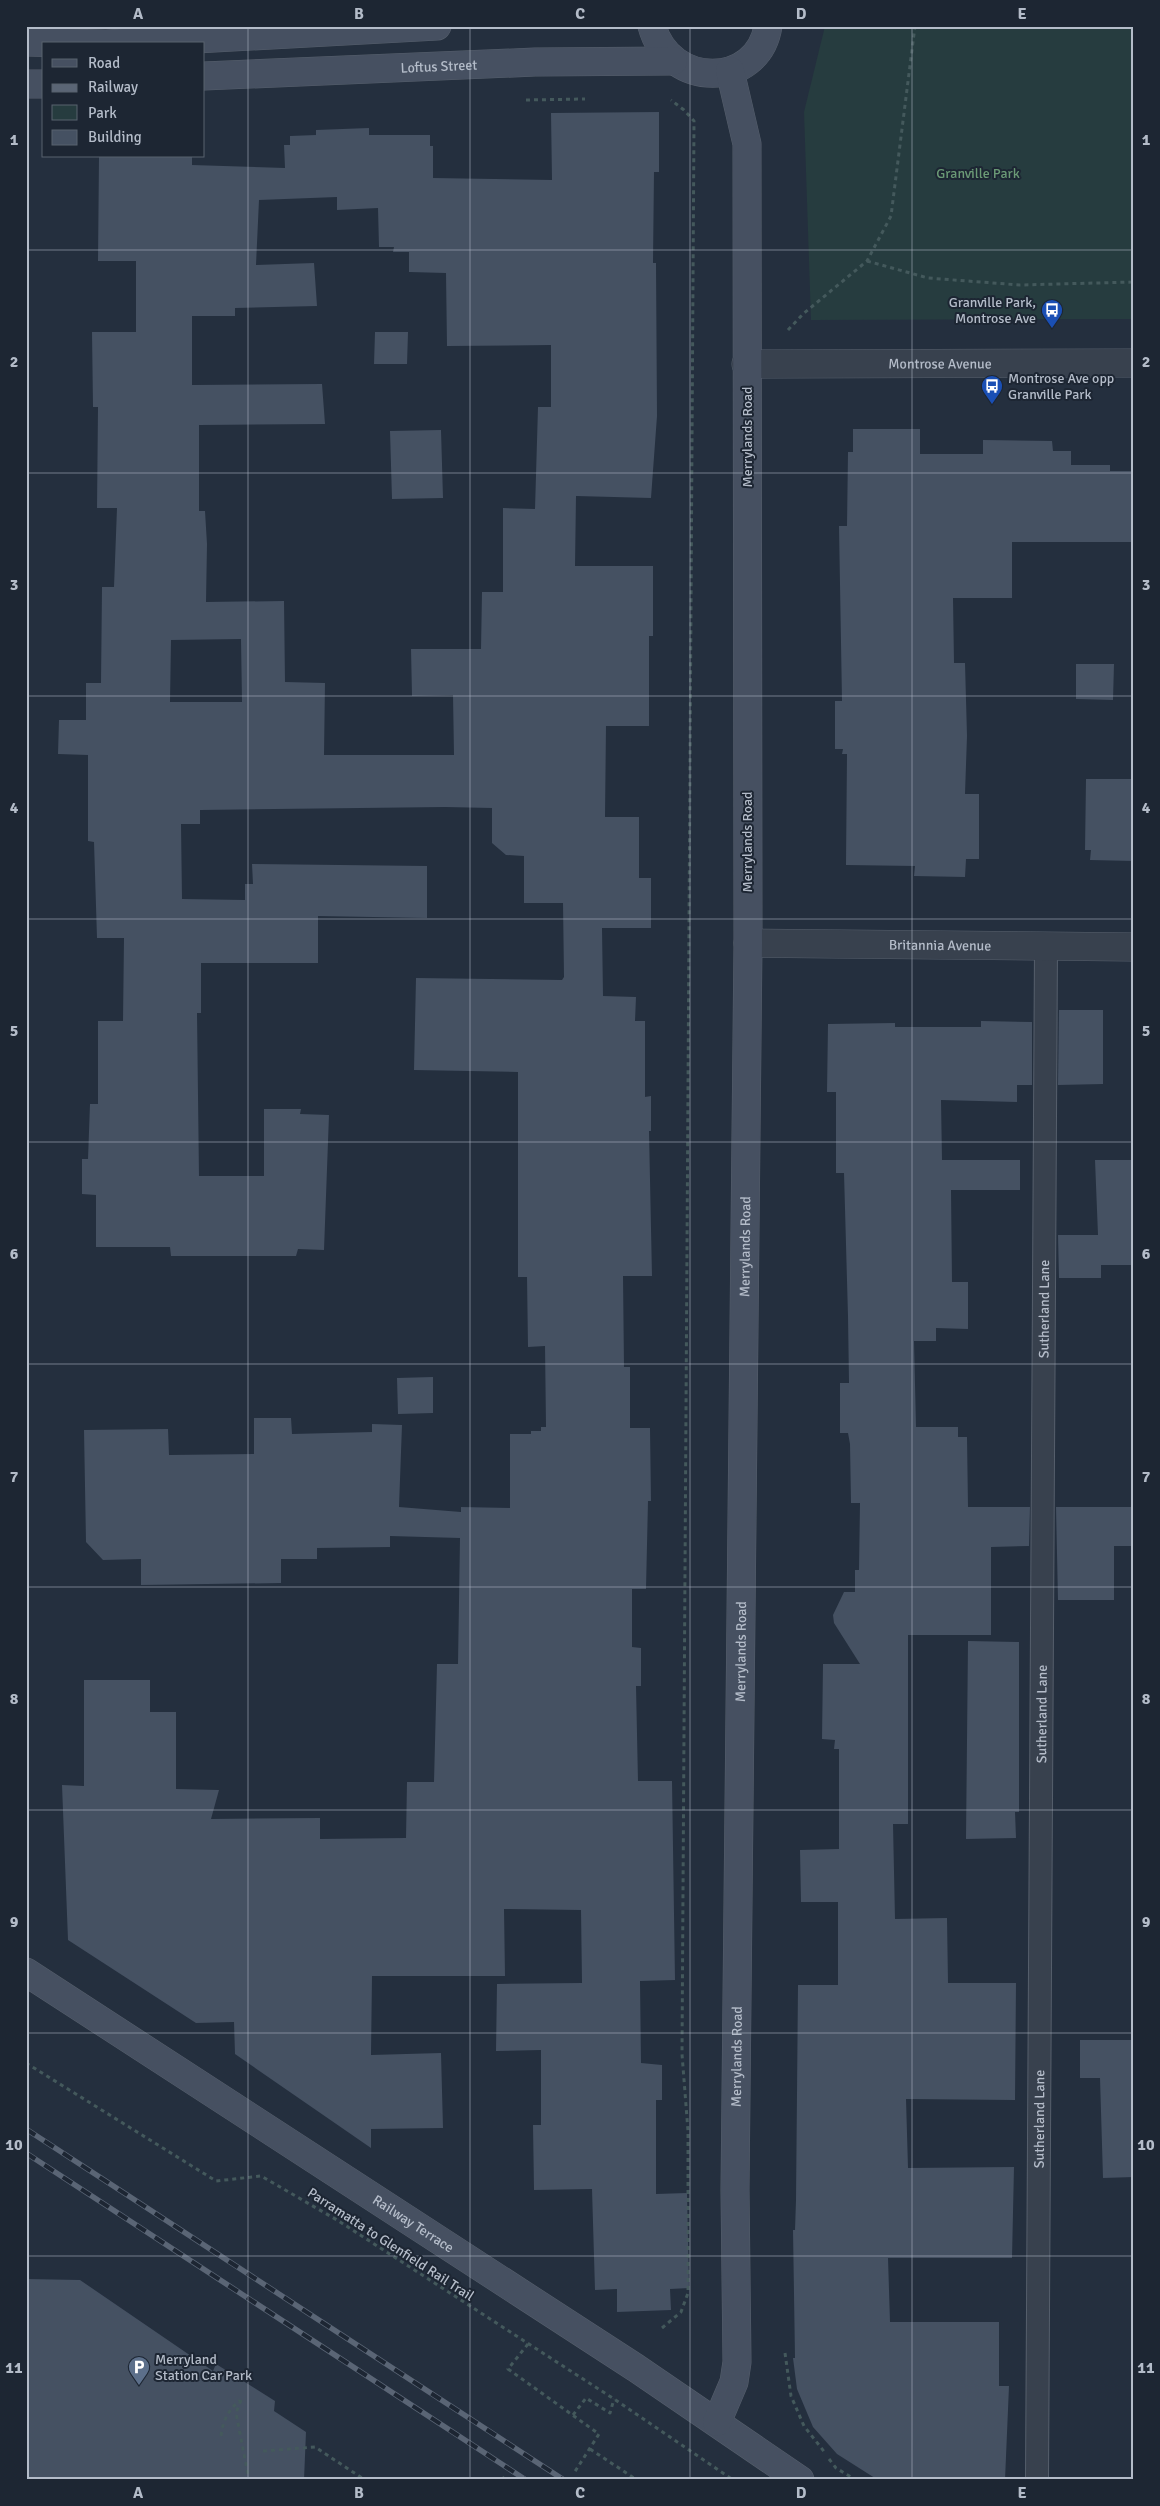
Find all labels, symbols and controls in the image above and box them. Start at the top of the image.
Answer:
text: A [133,4,144,24]
text: B [354,4,364,24]
text: C [575,4,585,24]
text: D [796,4,807,24]
text: E [1017,4,1027,24]
legend [42,42,205,158]
text: Road [88,54,120,72]
street label: Loftus Street [400,56,478,77]
text: Railway [88,78,138,96]
text: Park [88,104,117,122]
text: Building [88,128,142,146]
text: 1 [10,130,19,150]
text: 1 [1142,130,1151,150]
park label: Granville Park [936,165,1020,182]
place label: Granville Park, Montrose Ave [949,294,1036,327]
bus stop icon: Granville Park, Montrose Ave [1040,298,1064,329]
text: 2 [10,352,18,372]
text: 2 [1142,352,1150,372]
street label: Montrose Avenue [888,355,992,373]
place label: Montrose Ave opp Granville Park [1008,370,1114,403]
bus stop icon: Montrose Ave opp Granville Park [980,374,1004,405]
street label: Merrylands Road [739,387,756,487]
text: 3 [10,575,18,595]
text: 3 [1142,575,1150,595]
street label: Merrylands Road [739,792,756,892]
text: 4 [10,798,19,818]
text: 4 [1142,798,1151,818]
street label: Britannia Avenue [889,936,991,955]
text: 5 [10,1021,18,1041]
text: 5 [1142,1021,1150,1041]
street label: Merrylands Road [736,1196,754,1297]
text: 6 [10,1244,19,1264]
text: 6 [1142,1244,1151,1264]
street label: Sutherland Lane [1036,1260,1053,1358]
text: 7 [10,1467,19,1487]
text: 7 [1142,1467,1151,1487]
street label: Merrylands Road [732,1601,750,1702]
street label: Sutherland Lane [1033,1665,1051,1763]
text: 8 [10,1689,19,1709]
text: 8 [1142,1689,1151,1709]
text: 9 [10,1912,19,1932]
text: 9 [1142,1912,1151,1932]
street label: Merrylands Road [728,2006,746,2107]
street label: Sutherland Lane [1031,2070,1048,2168]
text: 10 [5,2135,23,2155]
text: 10 [1137,2135,1155,2155]
street label: Parramatta to Glenfield Rail Trail [304,2184,477,2305]
street label: Railway Terrace [369,2191,457,2257]
place label: Merryland Station Car Park [155,2351,252,2384]
parking icon: Merryland Station Car Park [127,2355,151,2386]
text: 11 [5,2358,23,2378]
text: 11 [1137,2358,1155,2378]
text: A [133,2483,144,2503]
text: B [354,2483,364,2503]
text: C [575,2483,585,2503]
text: D [796,2483,807,2503]
text: E [1017,2483,1027,2503]

